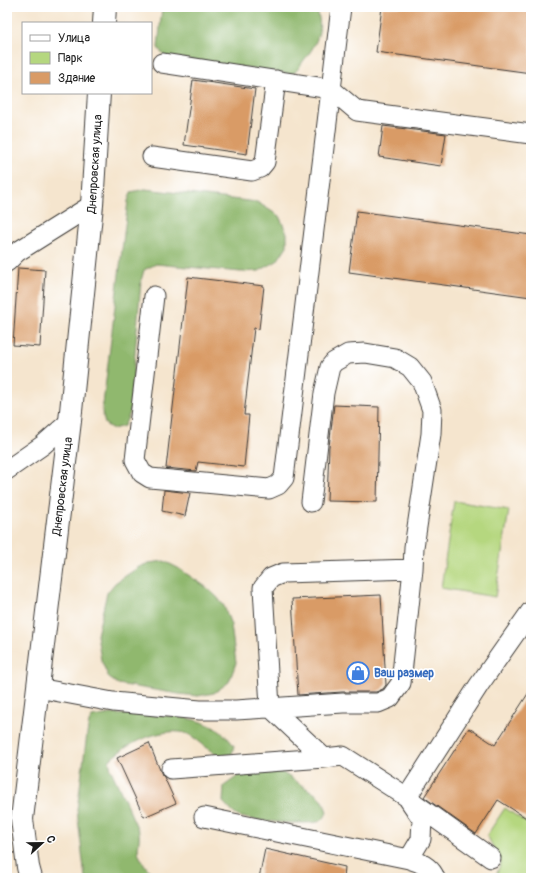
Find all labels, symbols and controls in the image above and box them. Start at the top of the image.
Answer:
legend [22,22,152,94]
text: Улица [58,31,90,46]
text: Парк [58,51,83,66]
text: Здание [58,71,95,86]
street label: Днепровская улица [84,113,106,215]
street label: Днепровская улица [49,436,76,537]
shop icon: Ваш размер [345,660,371,686]
place label: Ваш размер [374,666,434,681]
north arrow [22,823,62,863]
text: С [44,834,58,845]

